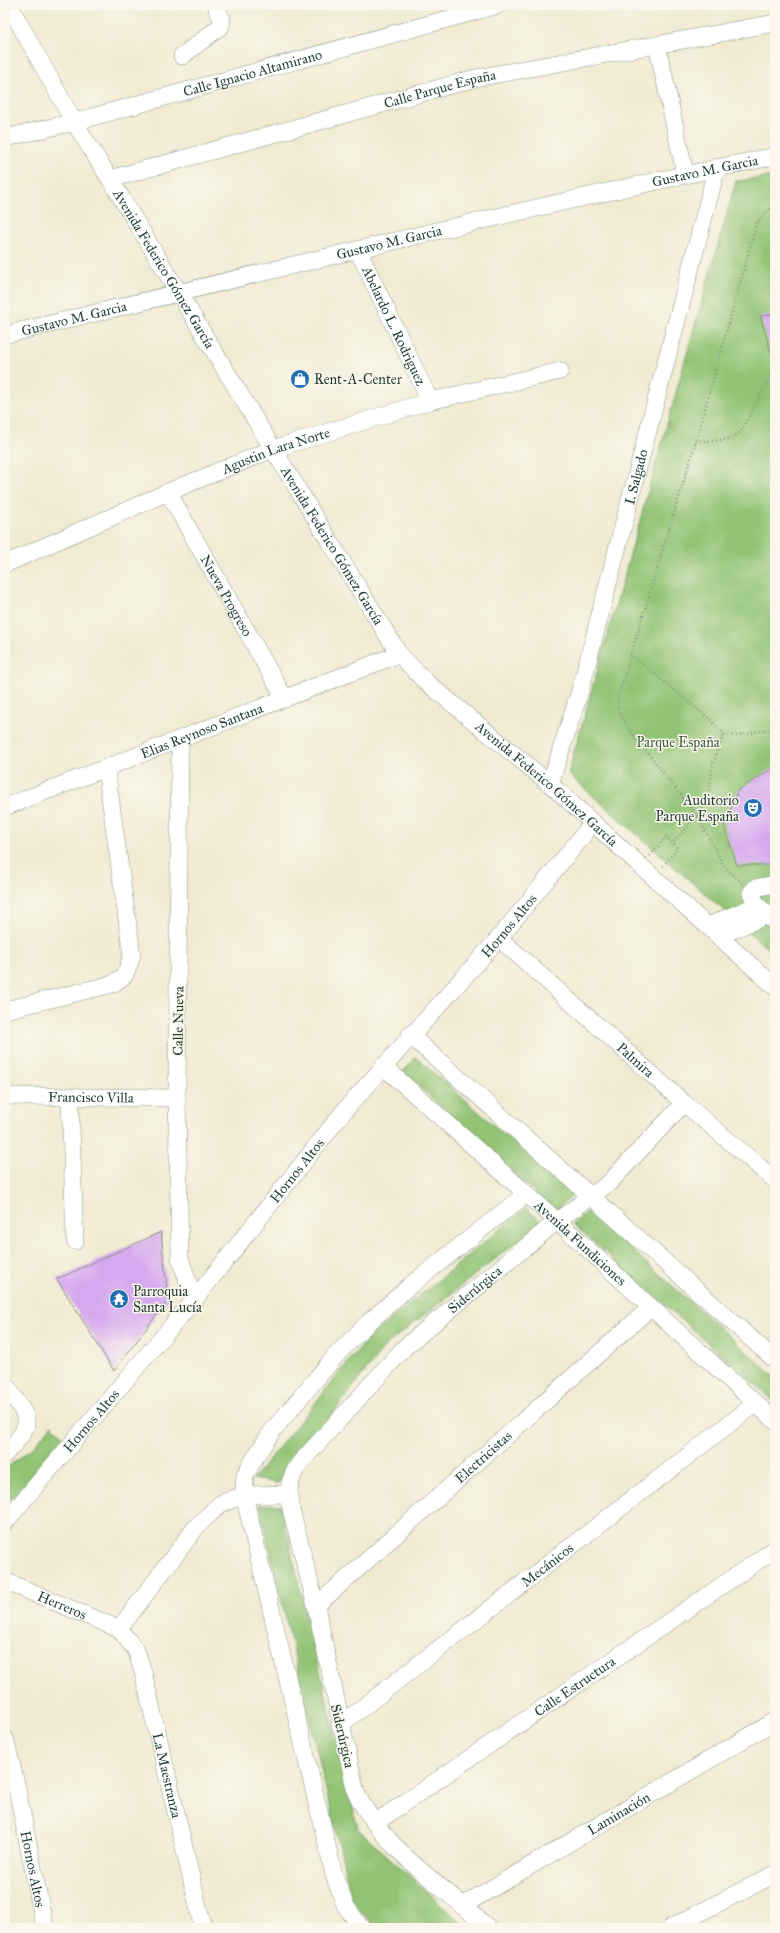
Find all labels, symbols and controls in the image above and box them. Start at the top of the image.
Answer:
street label: Calle Ignacio Altamirano [181,46,324,100]
street label: Calle Parque España [382,66,497,112]
street label: Gustavo M. Garcia [651,152,760,191]
street label: Avenida Federico Gómez García [109,185,218,352]
street label: Gustavo M. Garcia [335,222,444,263]
street label: Abelardo L. Rodriguez [358,263,430,389]
street label: Gustavo M. Garcia [20,298,129,340]
shop icon: Rent-A-Center [289,368,311,390]
place label: Rent-A-Center [314,371,403,388]
street label: Agustin Lara Norte [219,424,332,478]
street label: I. Salgado [621,448,652,506]
street label: Avenida Federico Gómez García [276,463,387,628]
street label: Nueva Progreso [196,552,256,639]
street label: Elias Reynoso Santana [138,700,266,762]
street label: Avenida Federico Gómez García [471,717,621,850]
park label: Parque España [636,734,720,752]
place label: Auditorio Parque España [656,792,739,826]
theatre icon: Auditorio Parque España [742,797,764,819]
street label: Hornos Altos [478,891,541,961]
street label: Calle Nueva [169,986,188,1056]
street label: Palmira [613,1039,657,1081]
street label: Francisco Villa [48,1089,134,1106]
street label: Hornos Altos [267,1135,328,1206]
street label: Avenida Fundiciones [530,1196,630,1289]
street label: Siderúrgica [444,1262,505,1317]
place label: Parroquia Santa Lucía [133,1283,202,1316]
temple icon: Parroquia Santa Lucía [108,1288,130,1310]
street label: Hornos Altos [60,1386,123,1456]
street label: Electricistas [452,1427,515,1487]
street label: Mecánicos [518,1540,577,1591]
street label: Herreros [35,1588,89,1623]
street label: Calle Estructura [531,1653,619,1720]
street label: Siderúrgica [327,1703,358,1770]
street label: La Maestranza [149,1731,185,1820]
street label: Laminación [585,1789,654,1839]
street label: Hornos Altos [17,1829,49,1909]

